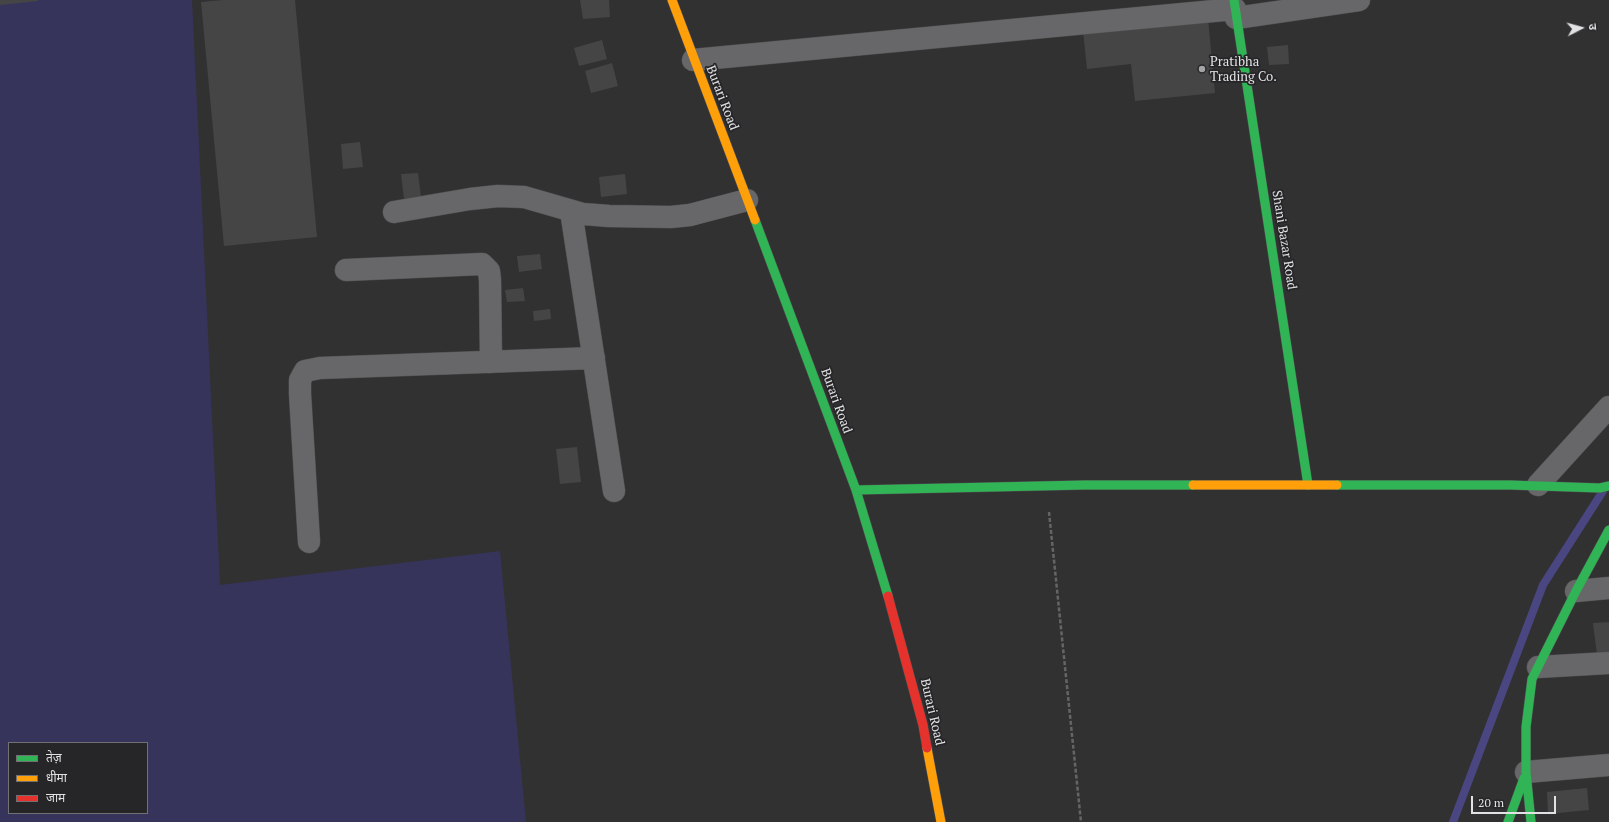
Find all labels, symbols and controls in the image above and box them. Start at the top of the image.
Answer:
north arrow [1561,8,1601,48]
text: उ [1586,23,1600,31]
place label: Pratibha Trading Co. [1210,54,1277,85]
street label: Burari Road [703,63,741,133]
marker: Pratibha Trading Co. [1197,64,1207,74]
street label: Shani Bazar Road [1268,189,1300,291]
street label: Burari Road [817,366,855,436]
street label: Burari Road [917,677,947,747]
legend [8,742,148,814]
text: तेज़ [46,750,62,765]
text: धीमा [46,770,67,785]
scale bar [1473,788,1558,814]
text: जाम [46,790,65,805]
text: 20 m [1478,795,1504,810]

